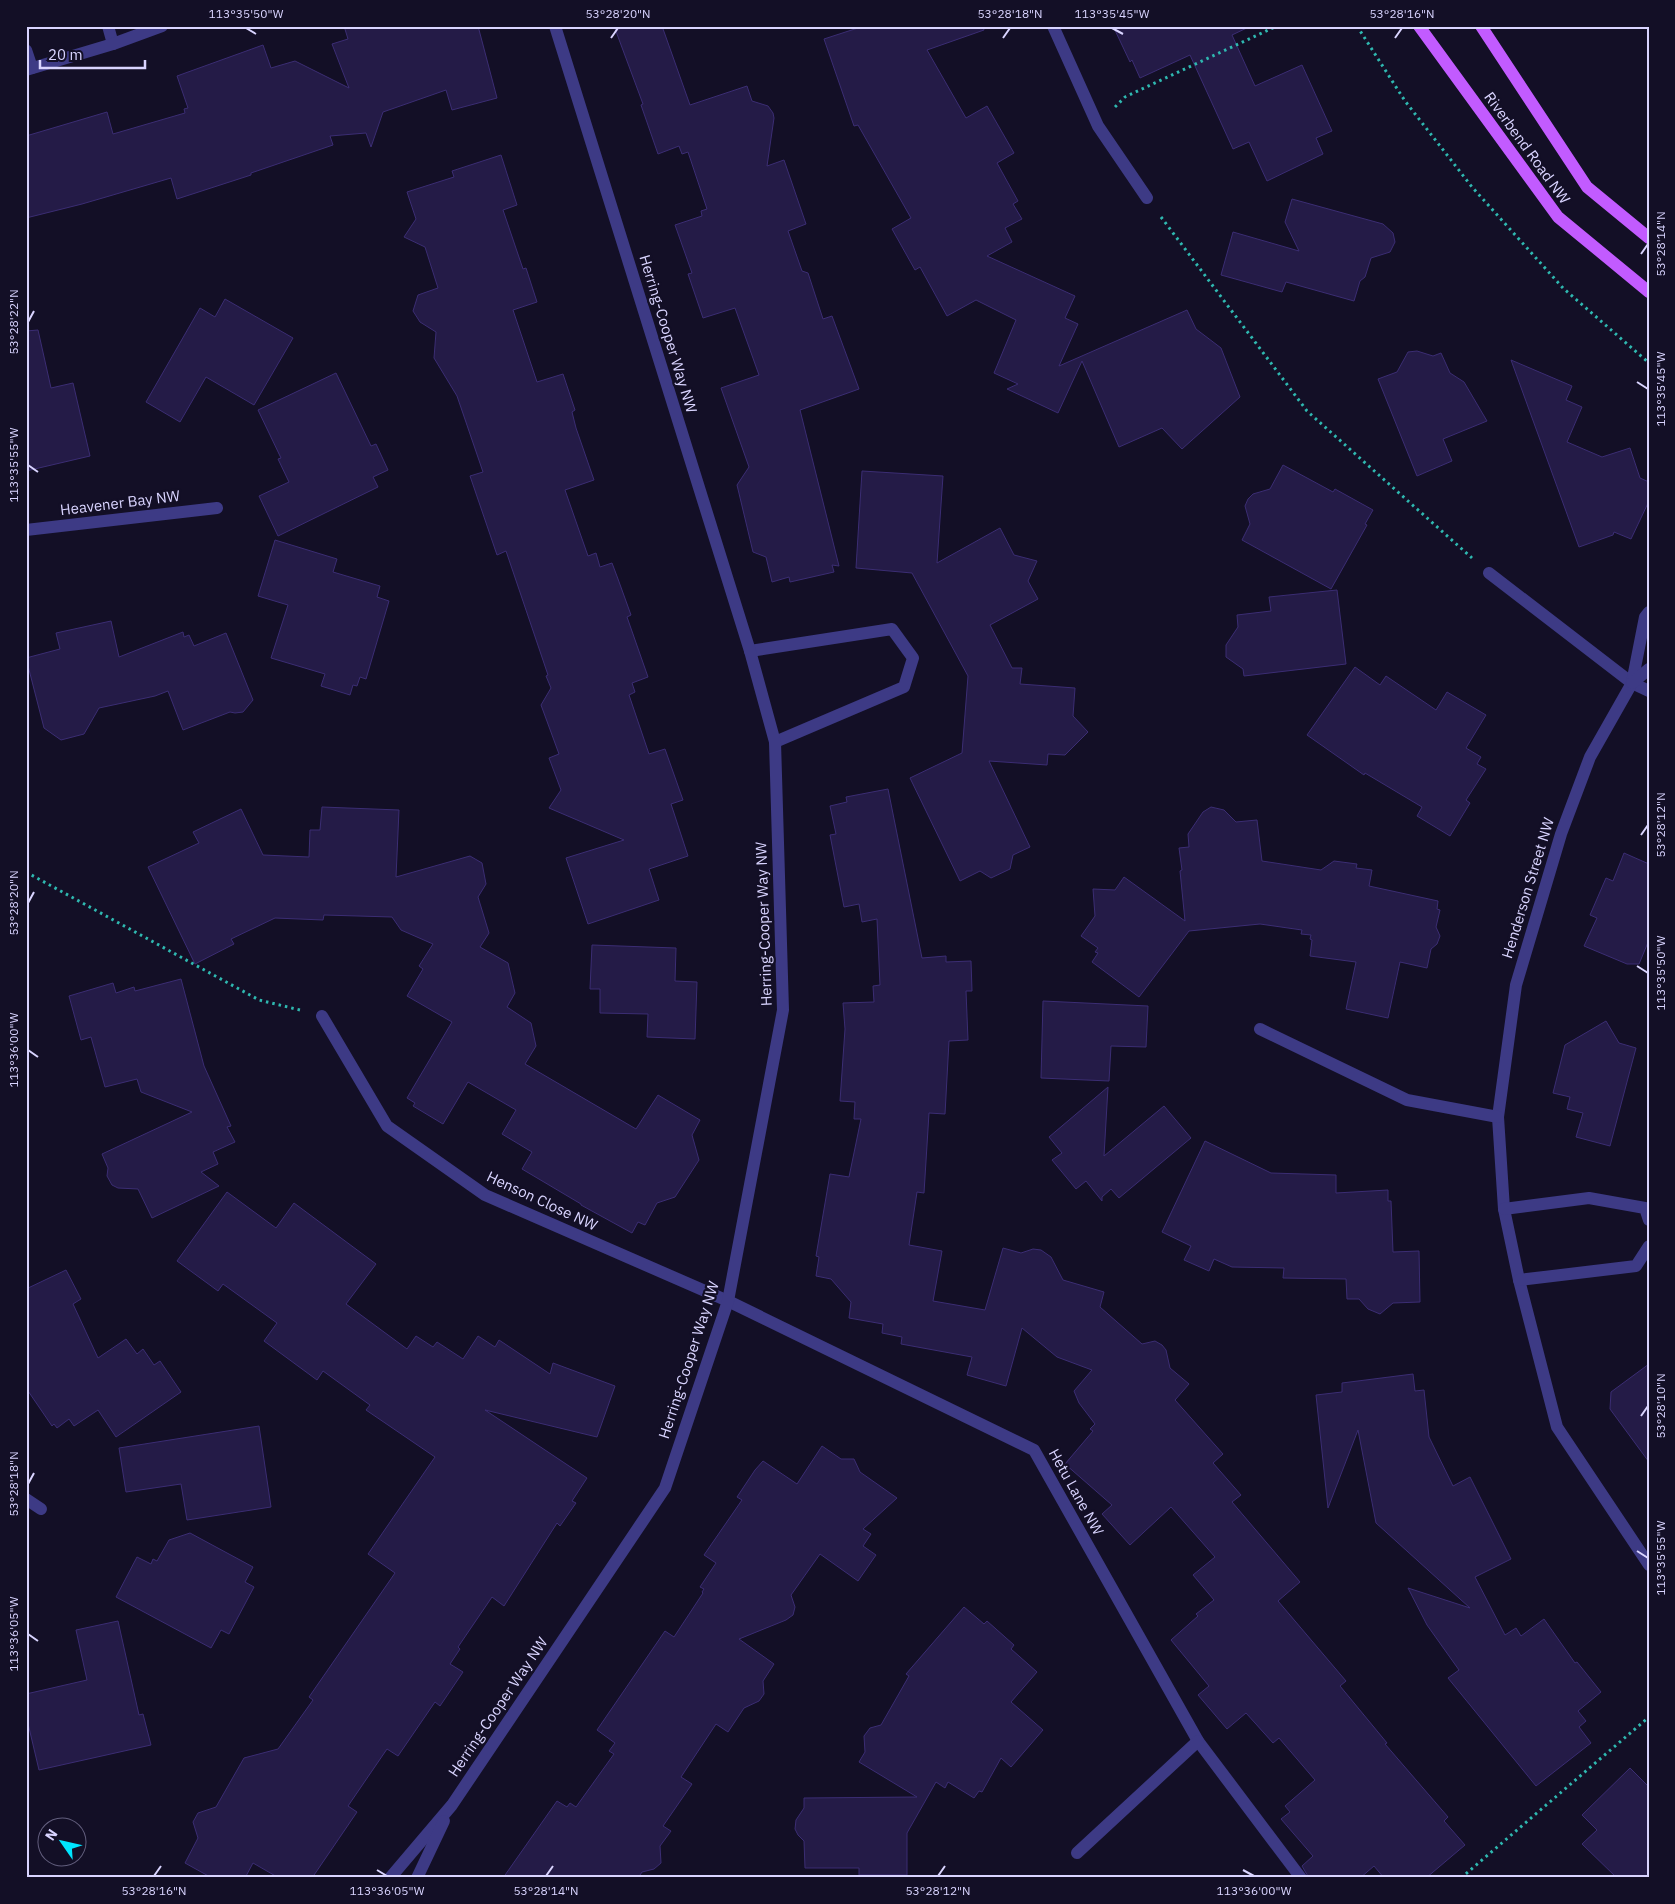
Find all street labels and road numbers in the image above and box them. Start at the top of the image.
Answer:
street label: Riverbend Road NW [1480,88,1575,208]
street label: Herring-Cooper Way NW [635,252,702,416]
street label: Heavener Bay NW [59,486,182,519]
street label: Henderson Street NW [1497,815,1558,961]
street label: Herring-Cooper Way NW [751,841,776,1007]
street label: Henson Close NW [484,1167,601,1235]
street label: Herring-Cooper Way NW [654,1278,723,1441]
street label: Hetu Lane NW [1045,1445,1108,1539]
street label: Herring-Cooper Way NW [444,1633,552,1780]

